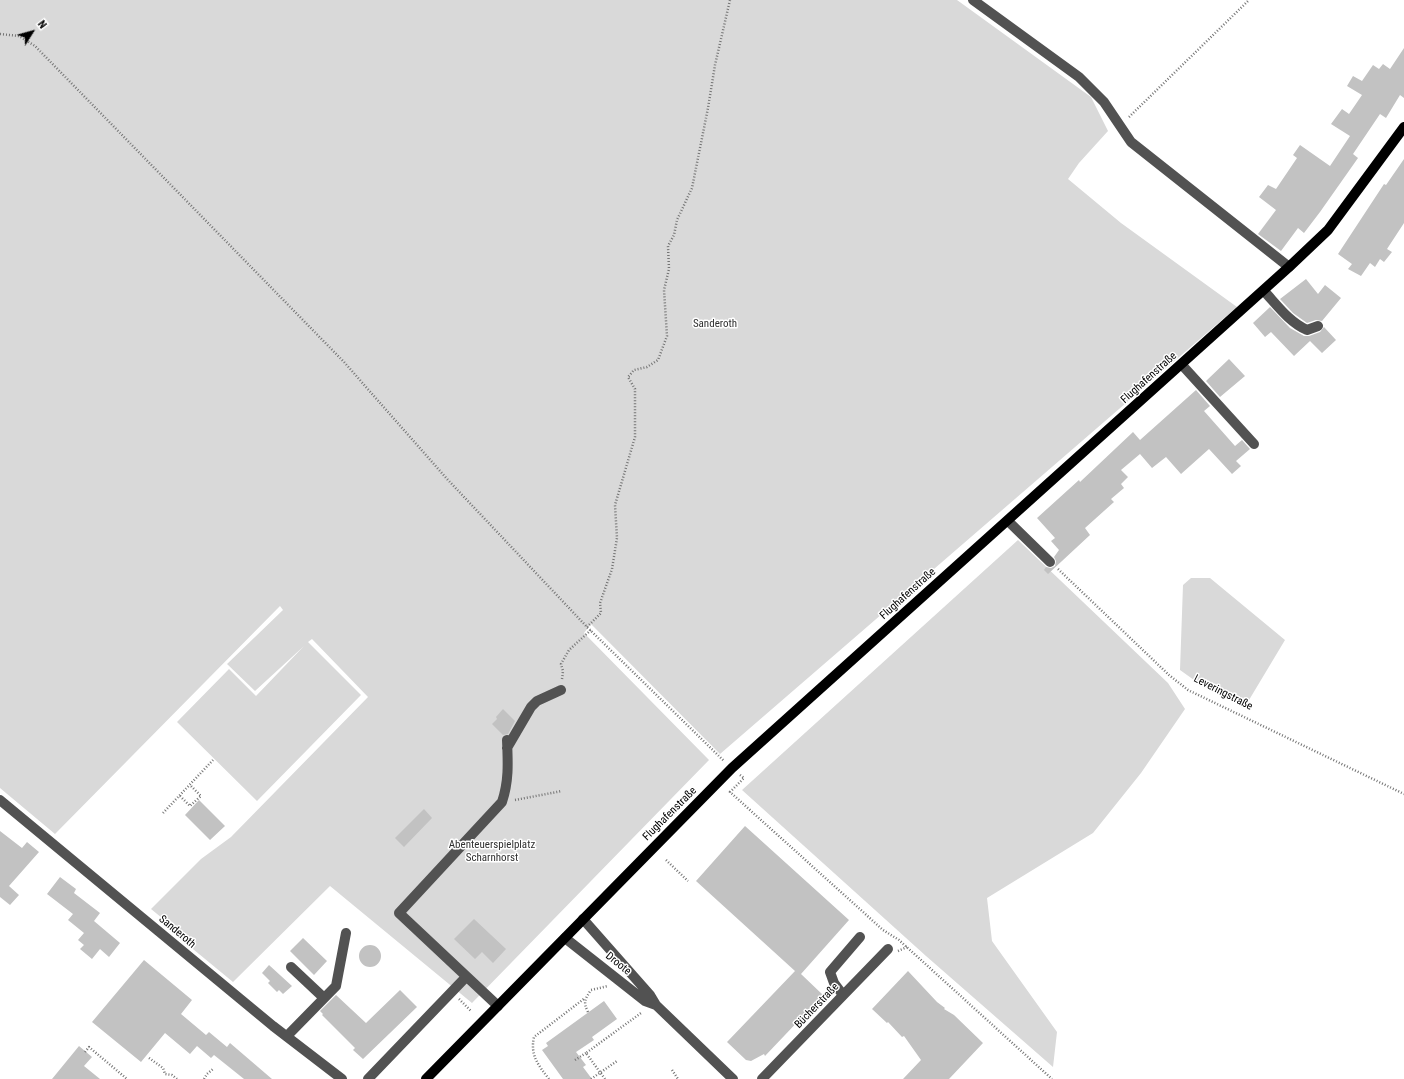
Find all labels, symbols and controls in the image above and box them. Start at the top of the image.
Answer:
north arrow [12,12,52,52]
text: N [35,18,49,31]
park label: Sanderoth [693,317,737,331]
street label: Flughafenstraße [1118,349,1180,407]
street label: Flughafenstraße [877,565,939,623]
street label: Leveringstraße [1191,673,1255,713]
street label: Flughafenstraße [640,784,700,844]
park label: Abenteuerspielplatz Scharnhorst [449,838,535,864]
street label: Sanderoth [156,913,198,951]
street label: Droote [603,950,633,978]
street label: Bücherstraße [792,981,842,1031]

